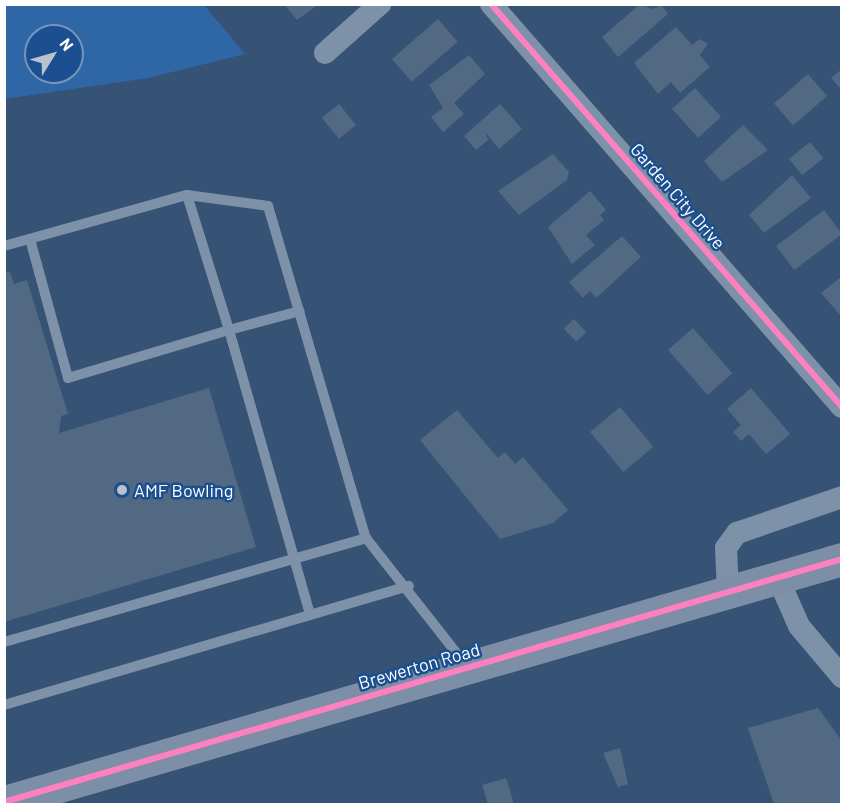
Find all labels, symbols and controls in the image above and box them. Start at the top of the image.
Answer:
north arrow [24,24,84,84]
text: N [56,34,78,54]
street label: Garden City Drive [626,139,730,253]
place label: AMF Bowling [134,479,233,501]
marker: AMF Bowling [115,483,129,497]
street label: Brewerton Road [356,638,482,694]

